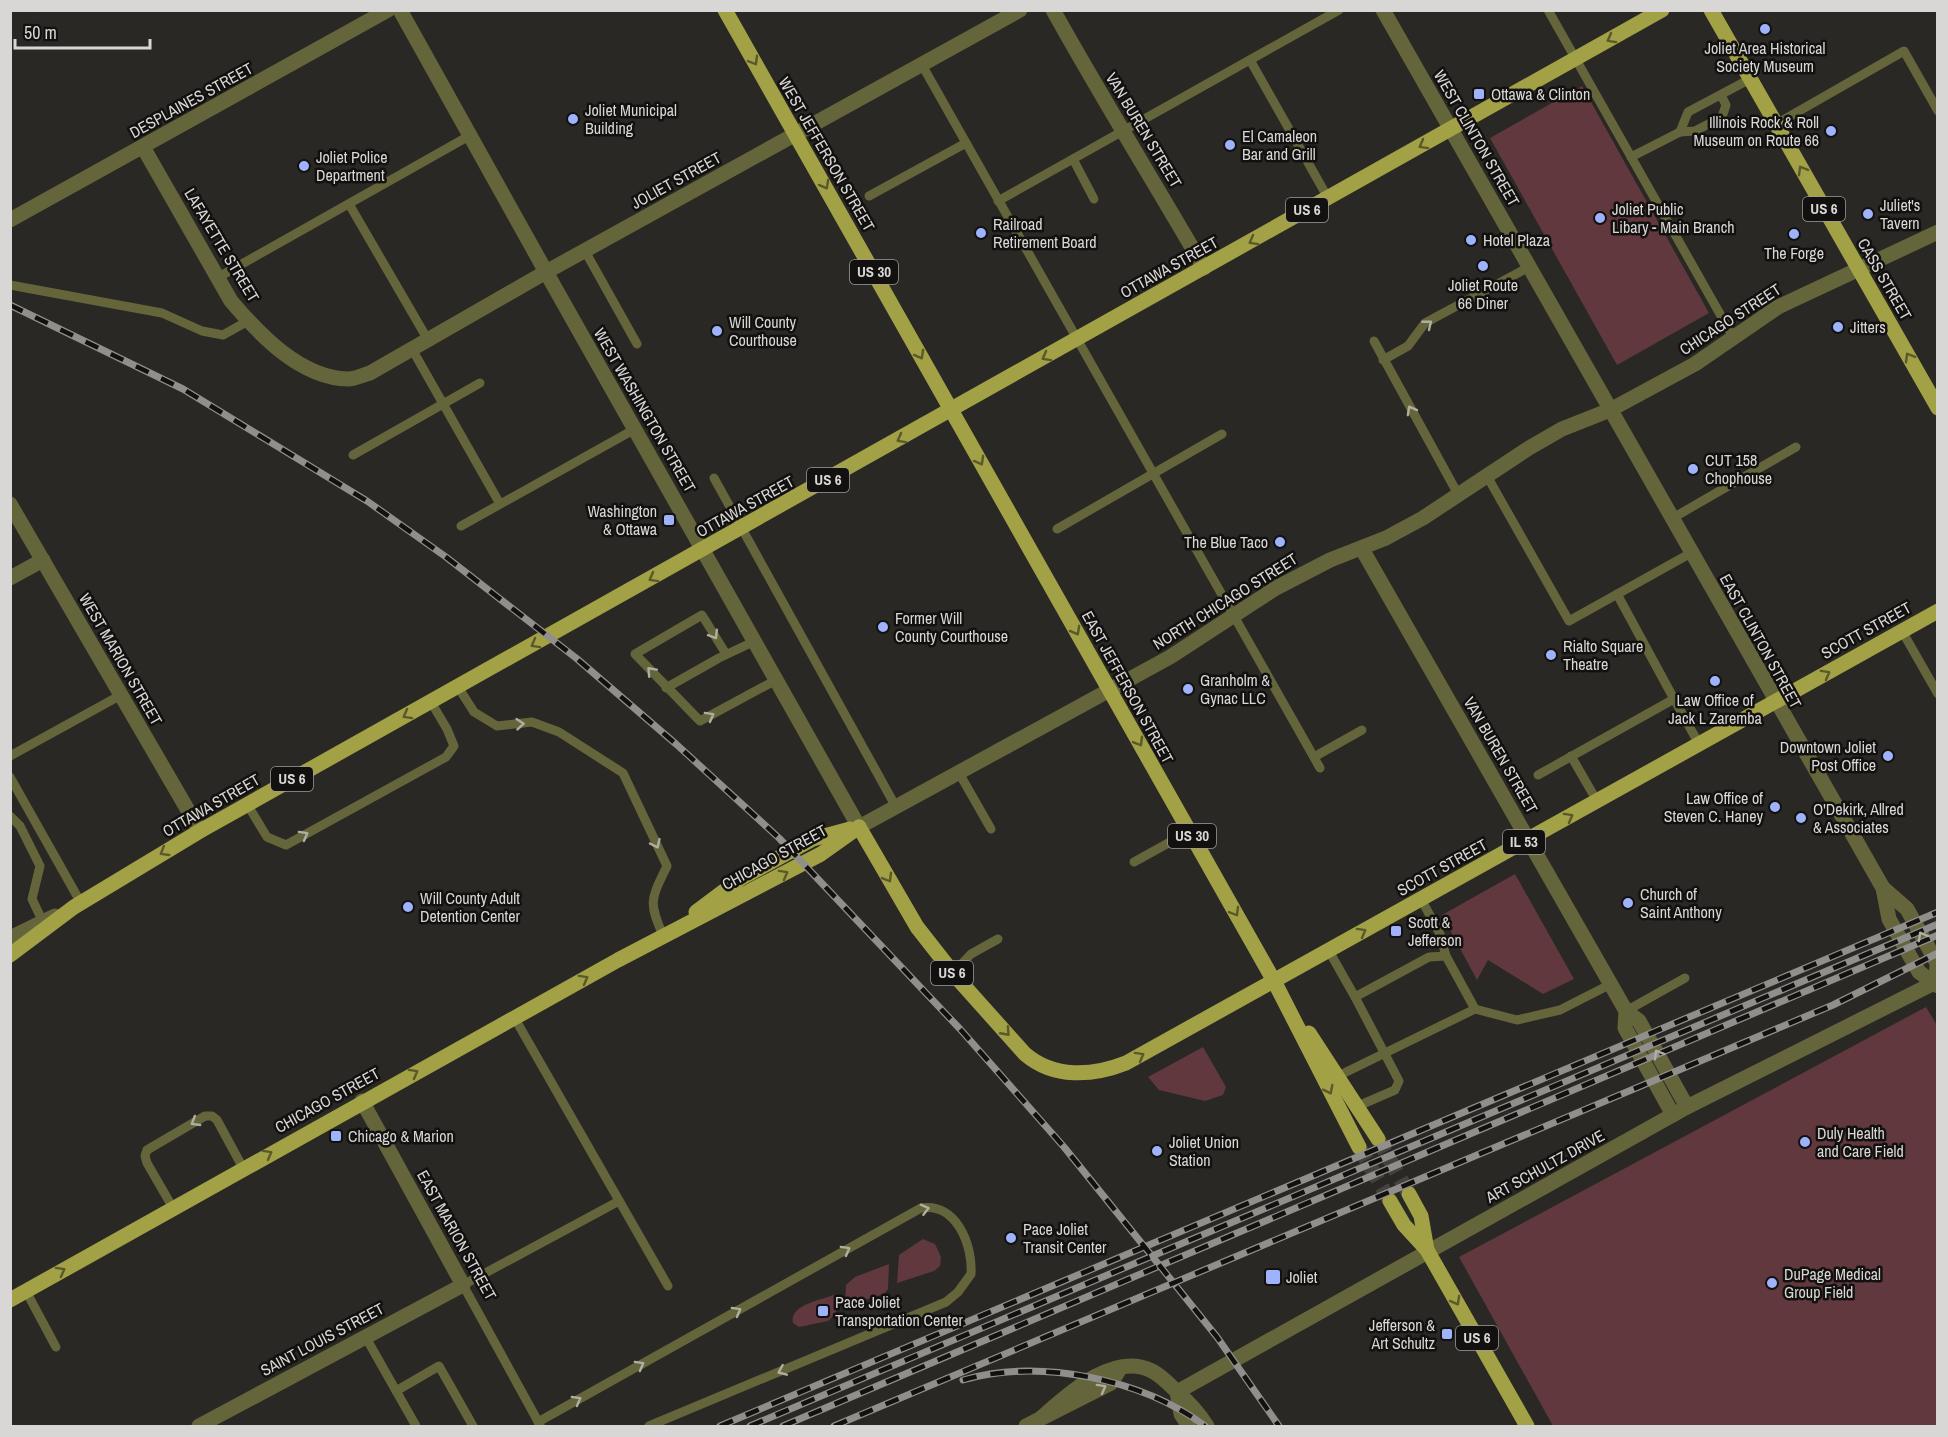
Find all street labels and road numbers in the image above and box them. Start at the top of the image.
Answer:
street label: DESPLAINES STREET [125,57,257,143]
street label: WEST CLINTON STREET [1429,66,1525,210]
street label: VAN BUREN STREET [1101,68,1187,192]
street label: WEST JEFFERSON STREET [774,73,880,235]
street label: JOLIET STREET [627,146,725,214]
street label: LAFAYETTE STREET [179,184,265,306]
road number: US 6 [1803,197,1845,221]
road number: US 6 [1286,198,1328,222]
street label: OTTAWA STREET [1116,231,1222,303]
street label: CASS STREET [1853,234,1917,324]
road number: US 30 [850,260,898,284]
street label: CHICAGO STREET [1675,278,1785,360]
street label: WEST WASHINGTON STREET [589,324,701,496]
road number: US 6 [807,468,849,492]
street label: OTTAWA STREET [692,470,798,542]
street label: NORTH CHICAGO STREET [1148,547,1302,655]
street label: EAST CLINTON STREET [1715,570,1807,712]
street label: WEST MARION STREET [74,589,168,729]
street label: SCOTT STREET [1817,596,1915,664]
street label: EAST JEFFERSON STREET [1077,607,1179,767]
street label: VAN BUREN STREET [1459,693,1543,817]
road number: US 6 [271,767,313,791]
street label: OTTAWA STREET [158,768,264,842]
street label: CHICAGO STREET [718,819,830,895]
road number: US 30 [1168,824,1216,848]
road number: IL 53 [1503,830,1545,854]
street label: SCOTT STREET [1393,833,1491,901]
road number: US 6 [931,961,973,985]
street label: CHICAGO STREET [271,1062,383,1138]
street label: ART SCHULTZ DRIVE [1481,1124,1608,1208]
street label: EAST MARION STREET [412,1166,502,1304]
street label: SAINT LOUIS STREET [256,1297,388,1381]
road number: US 6 [1456,1326,1498,1350]

